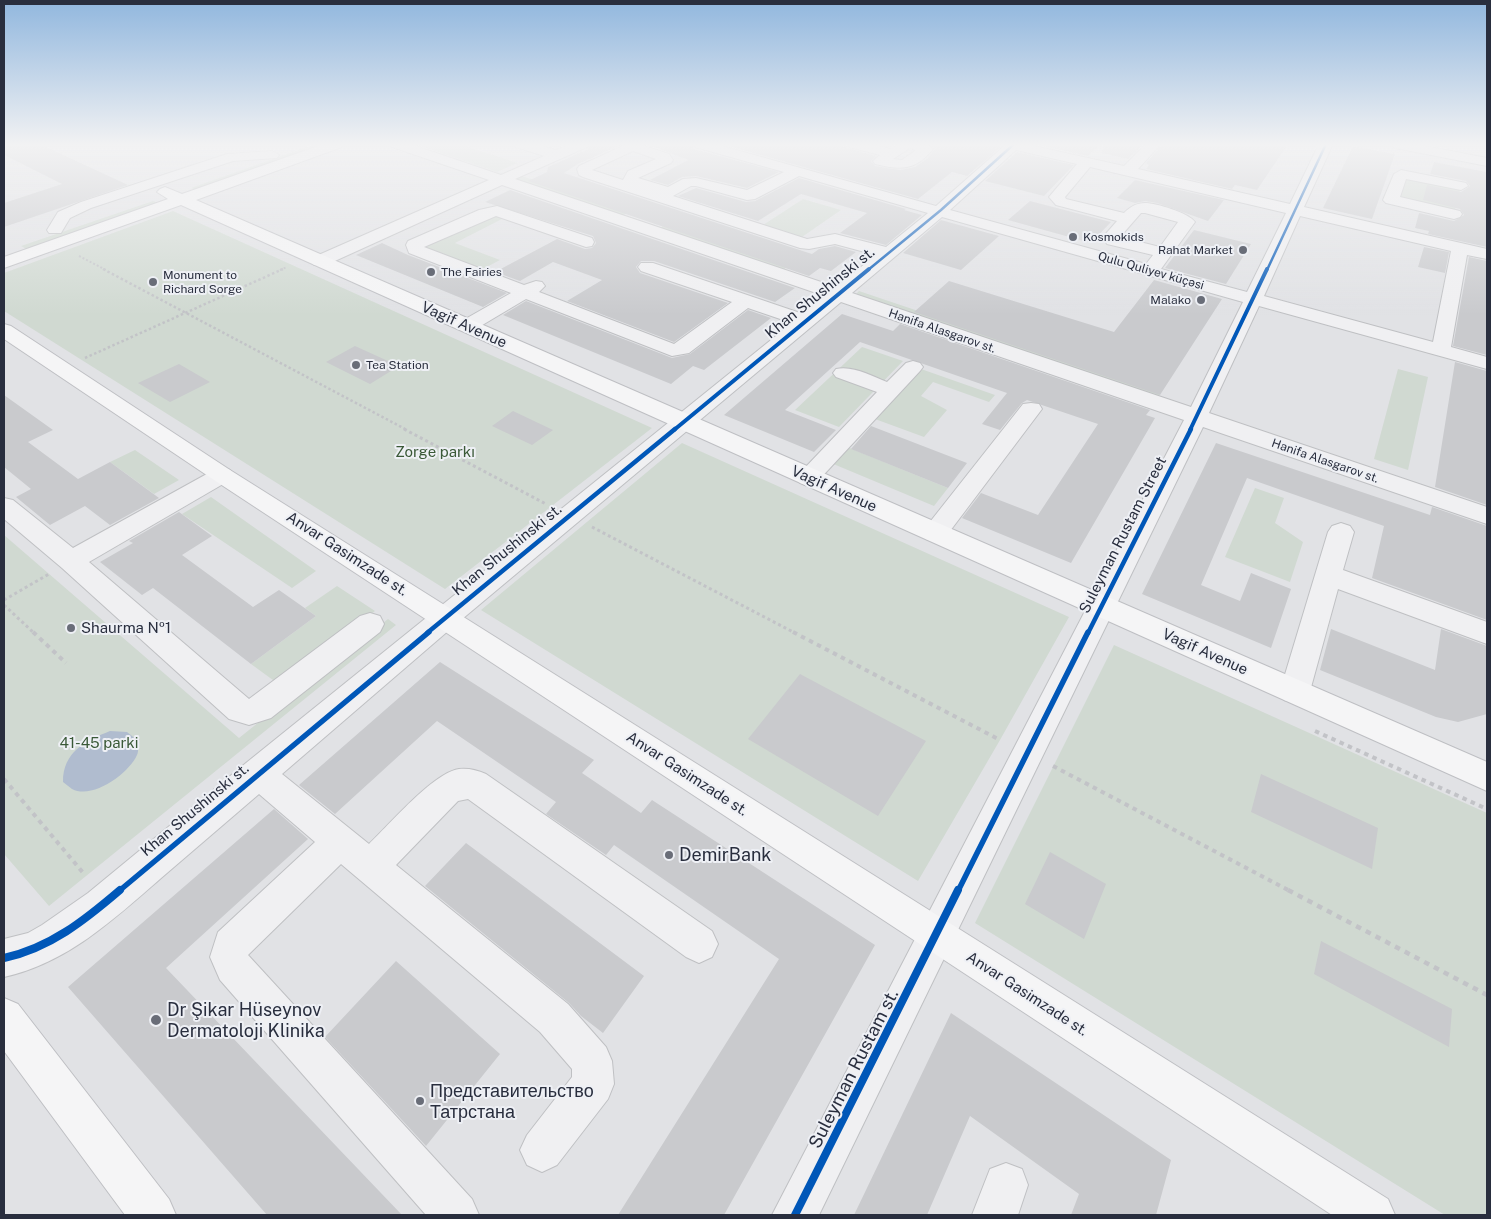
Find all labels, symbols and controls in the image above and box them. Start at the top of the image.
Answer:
place label: Kosmokids [1083,230,1144,244]
marker: Kosmokids [1067,231,1079,243]
street label: Khan Shushinski st. [762,243,878,343]
place label: Rahat Market [1158,243,1233,257]
marker: Rahat Market [1237,244,1249,256]
street label: Qulu Quliyev küçəsi [1096,249,1206,293]
place label: The Fairies [441,265,502,279]
marker: The Fairies [425,266,437,278]
place label: Monument to Richard Sorge [163,268,242,296]
marker: Monument to Richard Sorge [147,276,159,288]
place label: Malako [1150,293,1191,307]
marker: Malako [1195,294,1207,306]
street label: Vagif Avenue [418,298,510,352]
street label: Hanifa Alasgarov st. [887,306,997,356]
place label: Tea Station [366,358,429,372]
marker: Tea Station [350,359,362,371]
street label: Hanifa Alasgarov st. [1270,436,1380,486]
park label: Zorge parkı [395,443,475,461]
street label: Suleyman Rustam Street [1076,454,1170,616]
street label: Vagif Avenue [788,462,880,516]
street label: Khan Shushinski st. [449,500,565,600]
street label: Anvar Gasimzade st. [283,508,411,600]
place label: Shaurma №1 [81,619,171,637]
marker: Shaurma №1 [65,622,77,634]
street label: Vagif Avenue [1159,625,1251,679]
street label: Anvar Gasimzade st. [623,728,751,820]
park label: 41-45 parki [60,734,138,752]
street label: Khan Shushinski st. [137,760,253,860]
place label: DemirBank [679,844,771,866]
marker: DemirBank [663,849,675,861]
street label: Anvar Gasimzade st. [963,948,1091,1040]
street label: Suleyman Rustam st. [804,986,904,1152]
place label: Dr Şikar Hüseynov Dermatoloji Klinika [167,999,325,1042]
marker: Dr Şikar Hüseynov Dermatoloji Klinika [149,1013,163,1027]
place label: Представительство Татрстана [430,1080,594,1122]
marker: Представительство Татрстана [414,1095,426,1107]

